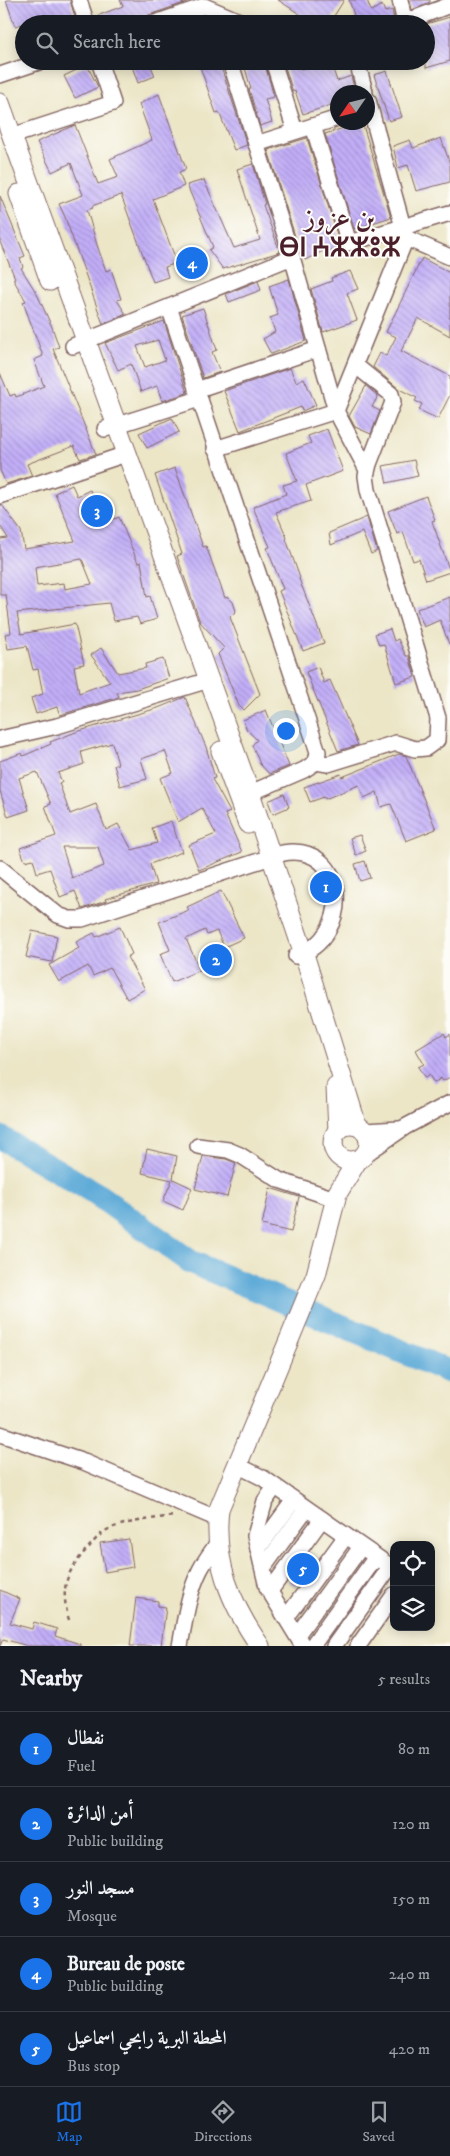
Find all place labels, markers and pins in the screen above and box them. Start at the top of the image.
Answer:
pin: 4 [176,244,208,282]
pin: 3 [81,492,113,530]
pin: 1 [310,868,342,906]
pin: 2 [200,941,232,979]
pin: 5 [287,1550,319,1588]

